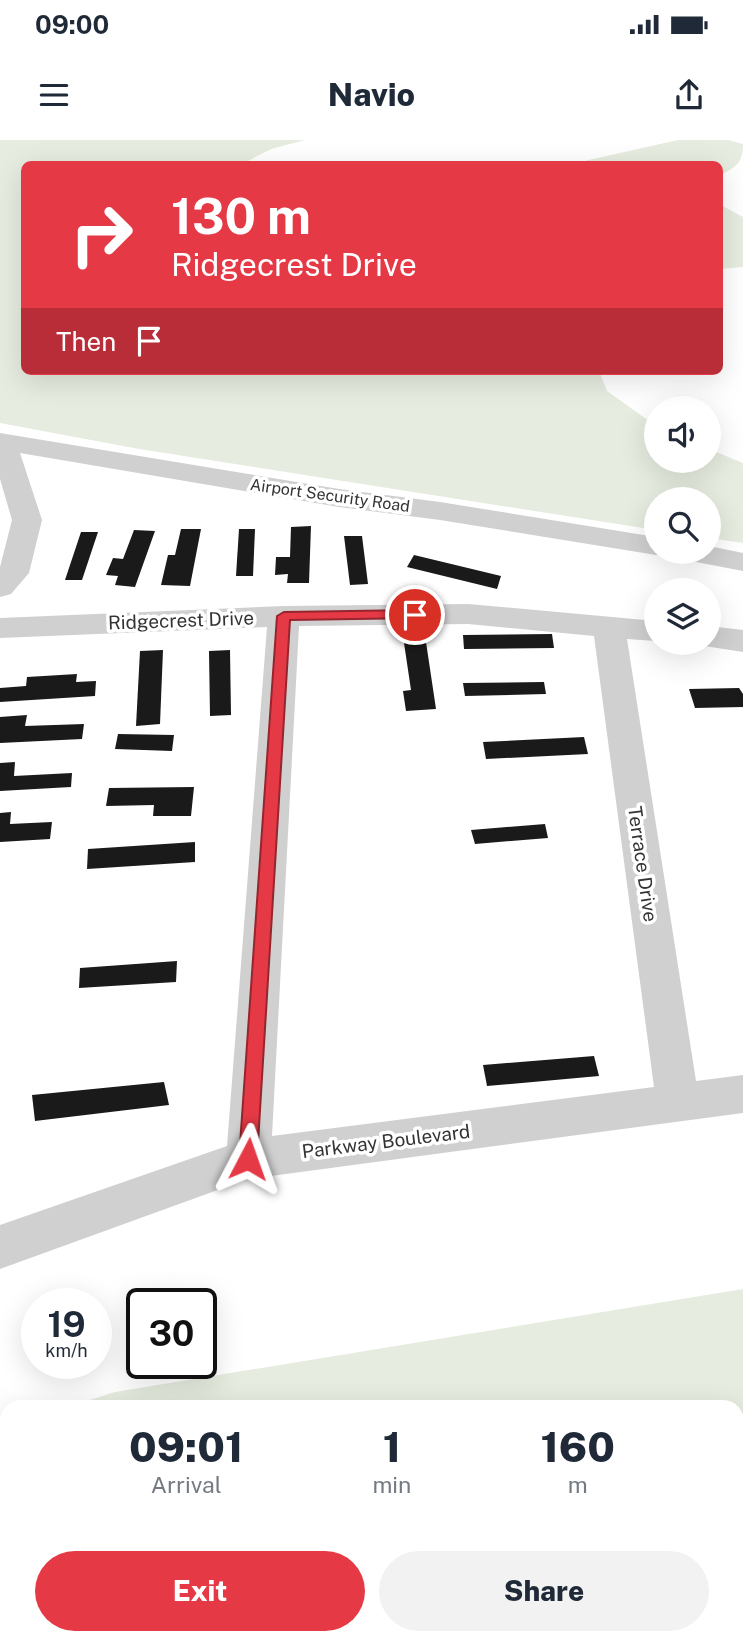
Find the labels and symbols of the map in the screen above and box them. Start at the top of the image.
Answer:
street label: Airport Security Road [249,475,411,516]
pin [385,585,445,645]
street label: Ridgecrest Drive [108,606,254,634]
street label: Terrace Drive [624,805,662,923]
street label: Parkway Boulevard [301,1120,471,1162]
position arrow [211,1122,285,1196]
speed limit sign: 30 [126,1288,217,1379]

